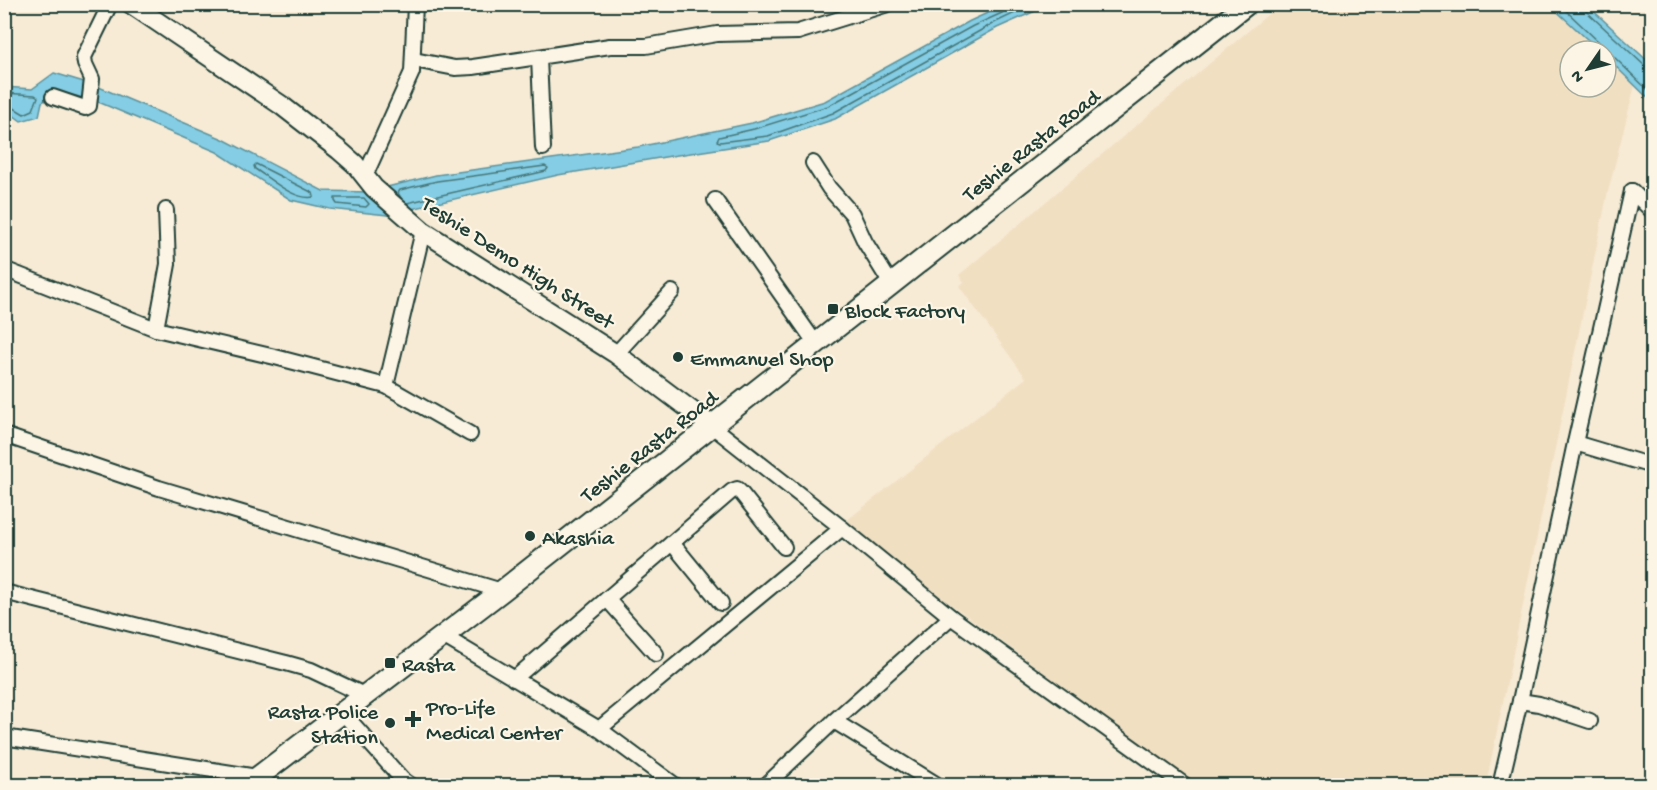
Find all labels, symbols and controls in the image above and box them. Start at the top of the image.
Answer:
north arrow [1558,39,1618,99]
text: N [1567,65,1589,85]
street label: Teshie Rasta Road [957,84,1108,210]
street label: Teshie Demo High Street [414,191,620,338]
place label: Block Factory [844,300,965,326]
marker: Block Factory [826,302,840,316]
place label: Emmanuel Shop [690,348,834,374]
marker: Emmanuel Shop [671,350,685,364]
street label: Teshie Rasta Road [575,385,726,511]
place label: Akashia [542,527,615,553]
marker: Akashia [523,529,537,543]
place label: Rasta [402,654,456,680]
marker: Rasta [383,656,397,670]
place label: Pro-Life Medical Center [425,697,564,748]
place label: Rasta Police Station [268,701,379,752]
marker: Pro-Life Medical Center [404,710,422,728]
marker: Rasta Police Station [383,716,397,730]

